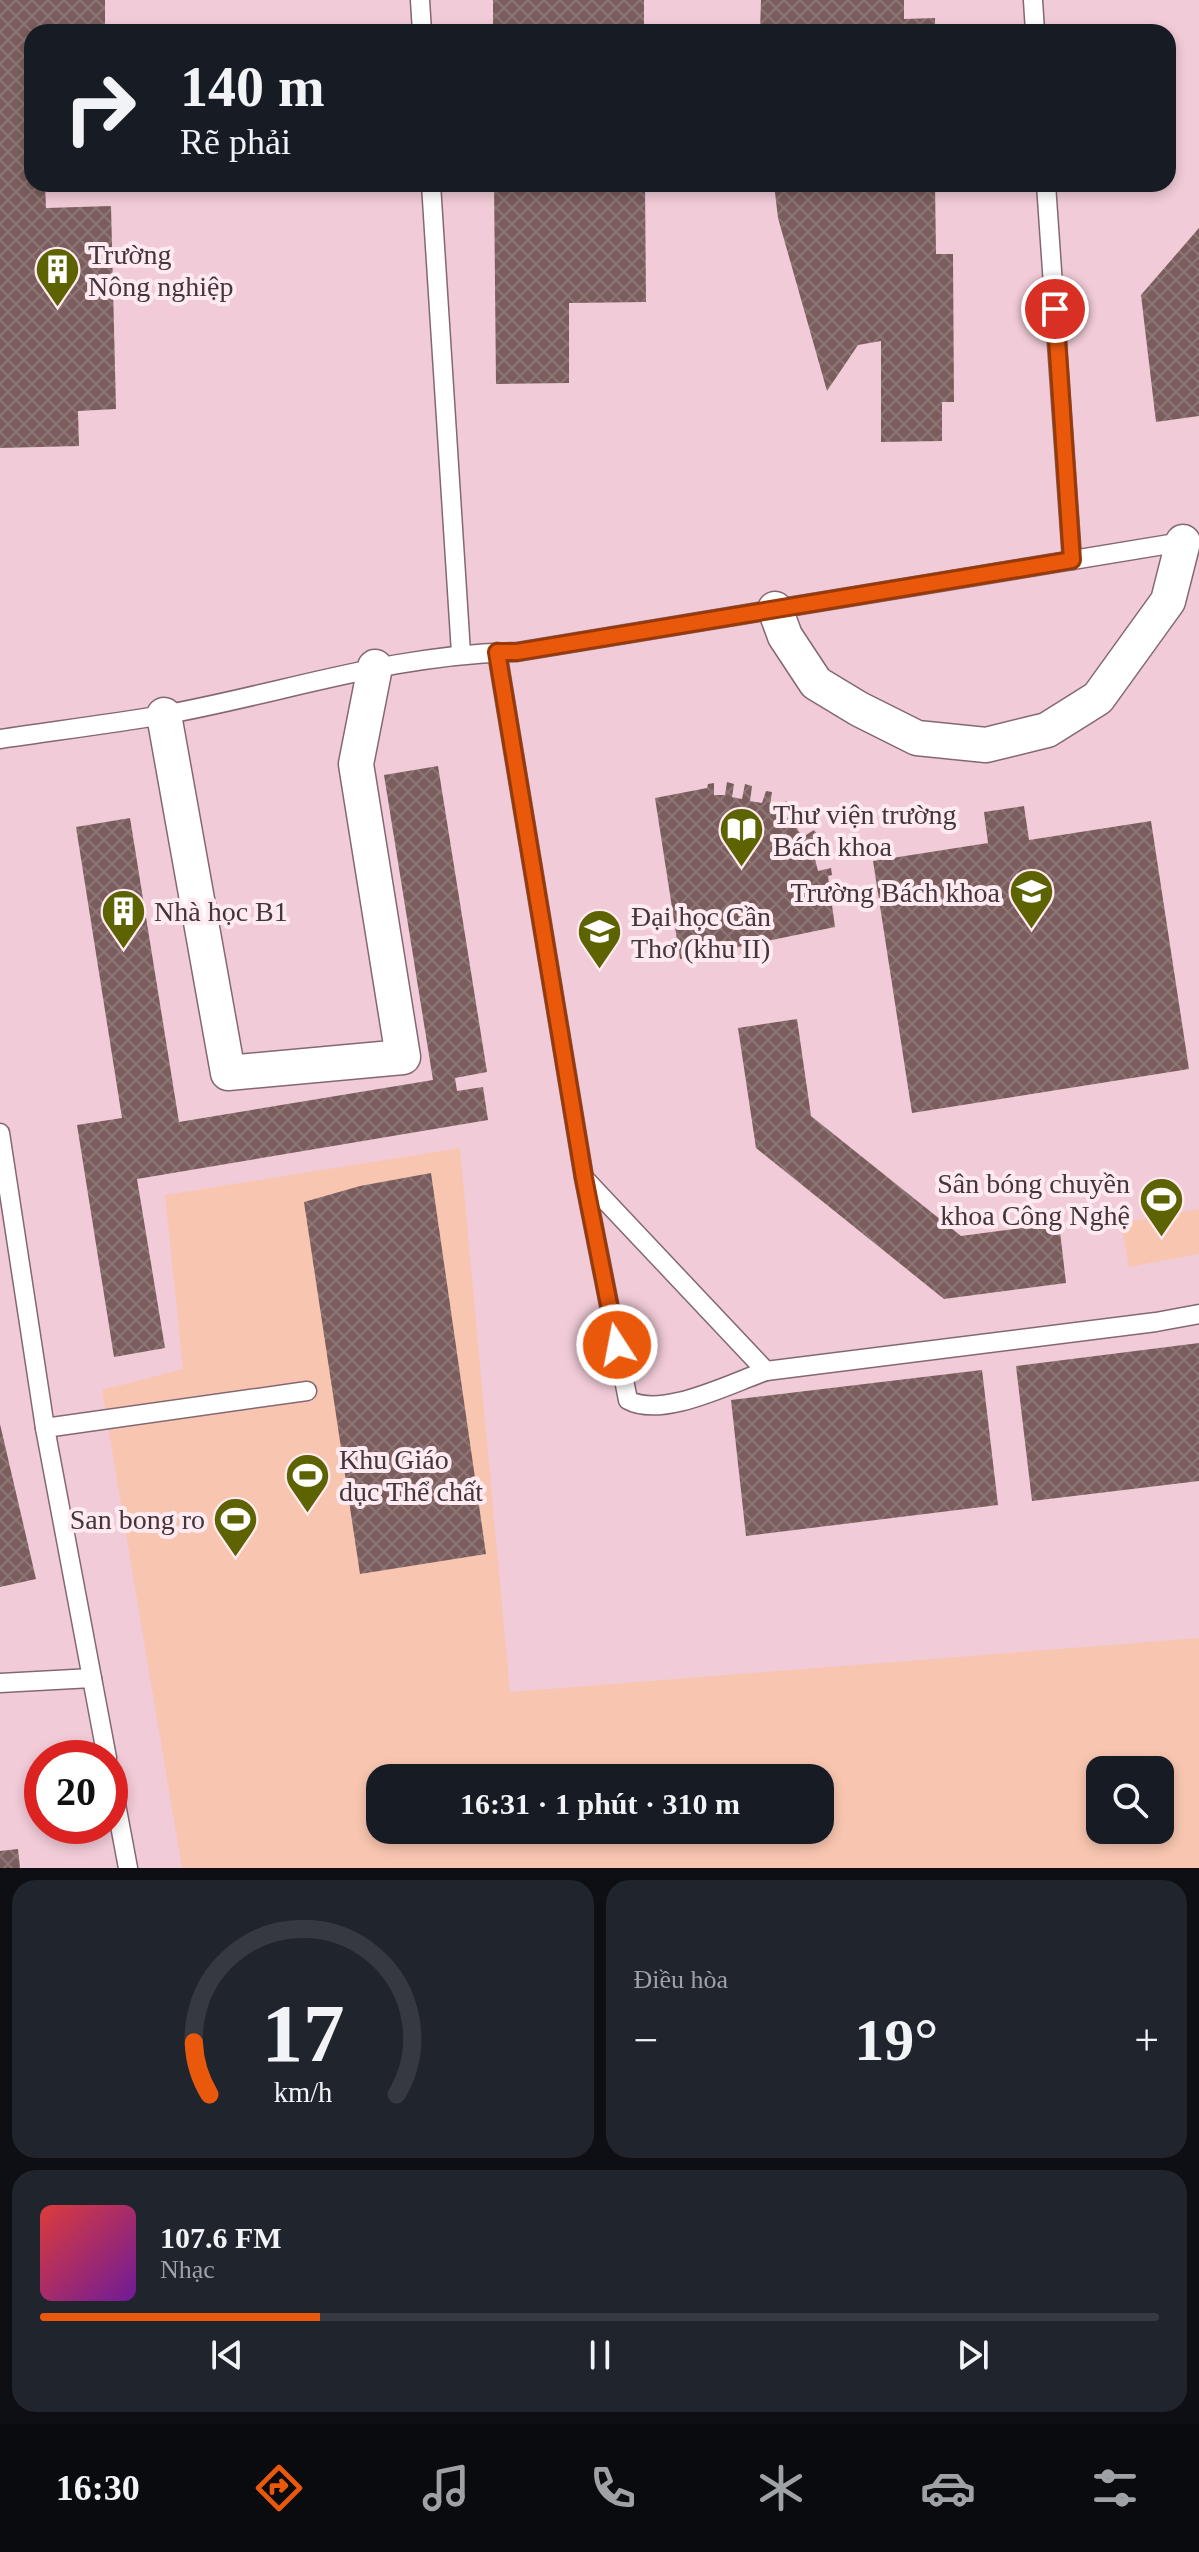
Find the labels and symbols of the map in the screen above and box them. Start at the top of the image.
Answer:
place label: Trường Nông nghiệp [88,239,233,302]
building icon: Trường Nông nghiệp [33,246,81,309]
pin [1021,275,1089,343]
place label: Thư viện trường Bách khoa [773,799,957,862]
library icon: Thư viện trường Bách khoa [718,806,766,869]
school or university icon: Trường Bách khoa [1007,868,1055,931]
place label: Trường Bách khoa [791,877,1001,908]
building icon: Nhà học B1 [99,887,147,950]
place label: Nhà học B1 [154,896,288,927]
place label: Đại học Cần Thơ (khu II) [631,901,771,964]
school or university icon: Đại học Cần Thơ (khu II) [576,908,624,971]
place label: Sân bóng chuyền khoa Công Nghệ [937,1168,1130,1231]
sports icon: Sân bóng chuyền khoa Công Nghệ [1137,1175,1185,1238]
position arrow [575,1303,659,1387]
place label: Khu Giáo dục Thể chất [339,1444,483,1507]
sports icon: Khu Giáo dục Thể chất [284,1451,332,1514]
sports icon: San bong ro [212,1495,260,1558]
place label: San bong ro [70,1504,205,1535]
speed limit sign: 20 [24,1740,128,1844]

